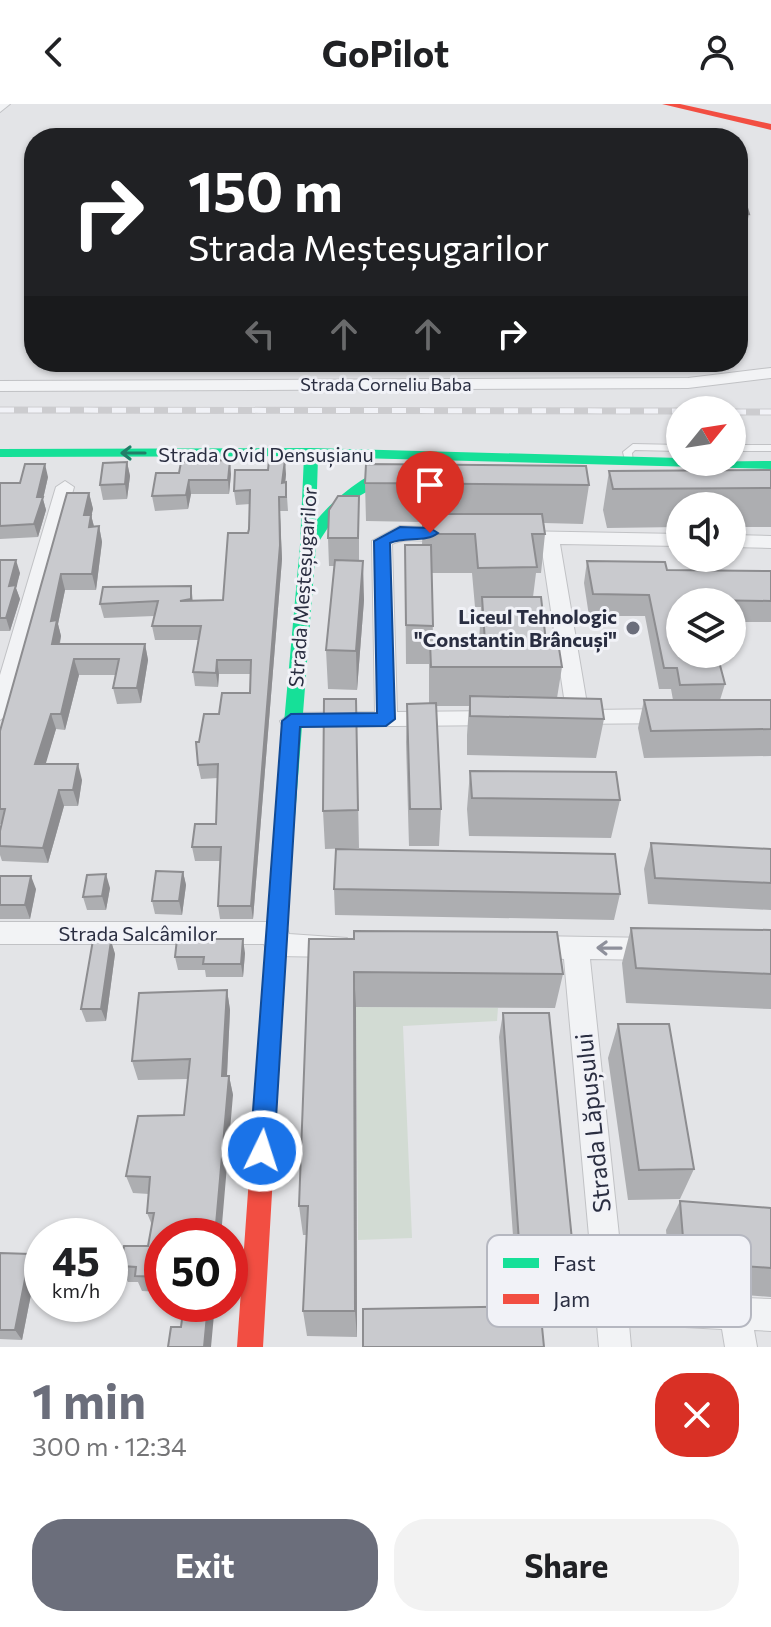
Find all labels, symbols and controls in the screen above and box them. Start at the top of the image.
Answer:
icon: back [32,30,76,74]
text: GoPilot [322,30,449,74]
icon: person [695,30,739,74]
text: 150 m [188,155,343,224]
icon: right [56,160,160,264]
text: Strada Meșteșugarilor [188,224,549,268]
icon: left [238,312,282,356]
icon: ahead [322,312,366,356]
icon: ahead [406,312,450,356]
icon: right [490,312,534,356]
street label: Strada Corneliu Baba [300,373,472,395]
north arrow [666,396,746,476]
map controls [666,396,746,668]
street label: Strada Ovid Densușianu [158,442,374,468]
one-way arrow [120,445,147,461]
pin [396,451,464,533]
icon: arrive [408,463,452,507]
street label: Strada Meșteșugarilor [283,486,323,688]
button: sound [666,492,746,572]
button: layers [666,588,746,668]
place label: Liceul Tehnologic "Constantin Brâncuși" [414,604,617,653]
marker: Liceul Tehnologic "Constantin Brâncuși" [624,619,642,637]
street label: Strada Salcâmilor [59,921,217,945]
one-way arrow [596,940,623,956]
street label: Strada Lăpușului [568,1032,618,1214]
position arrow [220,1109,304,1193]
speed limit sign: 50 [144,1218,248,1322]
text: 45 [52,1235,100,1284]
legend [487,1235,751,1327]
text: Fast [553,1249,596,1276]
text: km/h [52,1278,100,1302]
text: Jam [553,1285,590,1312]
text: 1 min [32,1370,146,1429]
button: close [655,1373,739,1457]
text: 300 m · 12:34 [32,1430,187,1461]
button: Exit [32,1519,378,1611]
button: Share [394,1519,739,1611]

